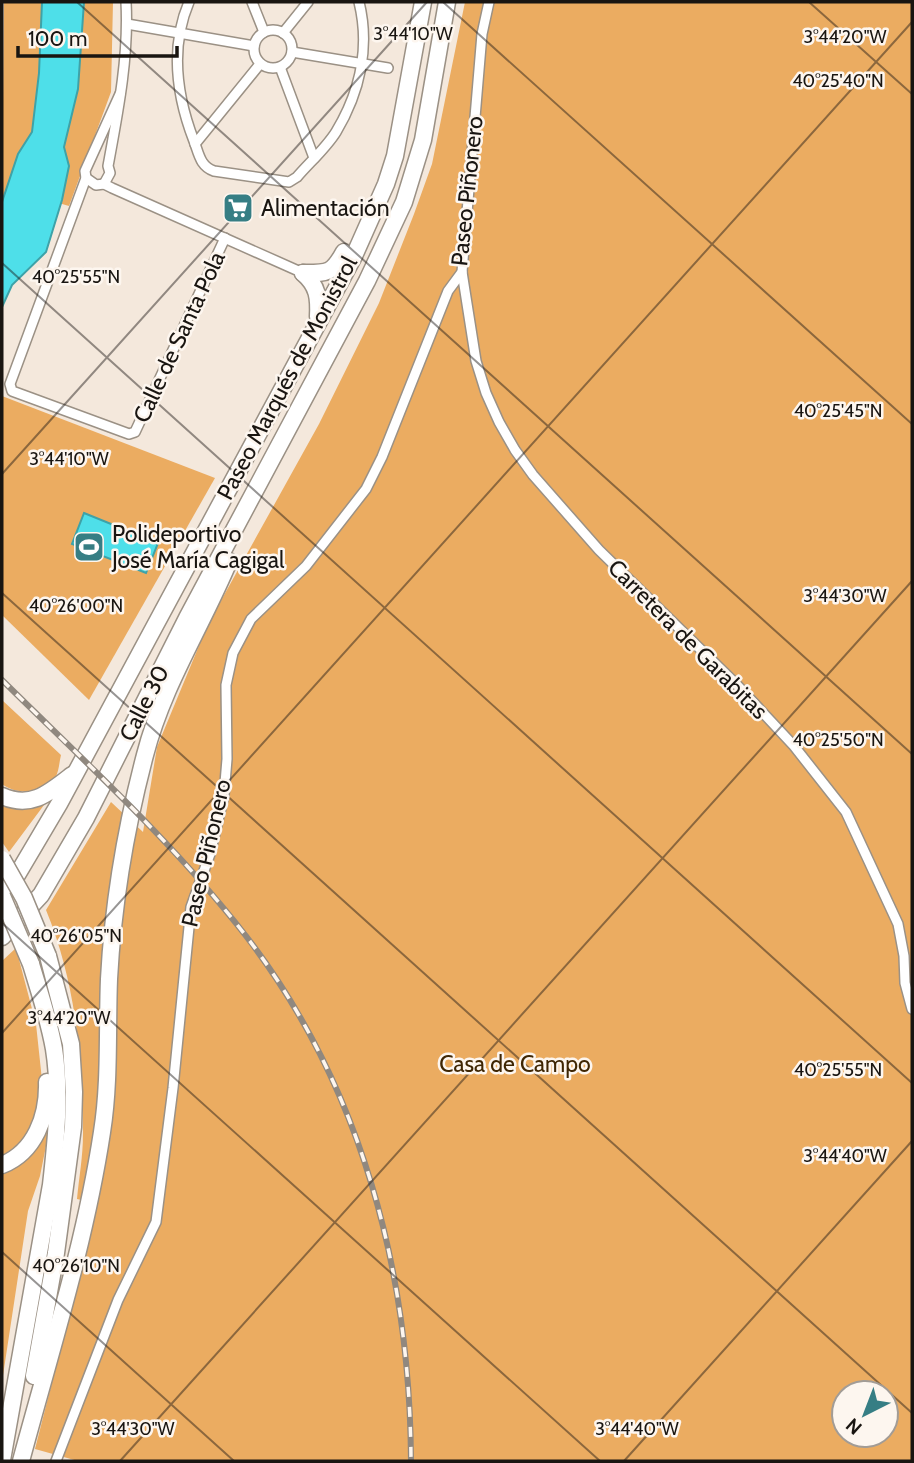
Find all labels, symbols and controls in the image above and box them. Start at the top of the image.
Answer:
scale bar [18,14,177,58]
text: 3°44'10"W [373,23,453,45]
text: 100 m [28,26,87,51]
text: 3°44'20"W [804,26,887,48]
text: 40°25'40"N [792,70,884,92]
street label: Paseo Piñonero [445,115,489,267]
supermarket icon: Alimentación [221,191,255,225]
place label: Alimentación [261,194,390,222]
street label: Calle de Santa Pola [127,247,231,427]
street label: Paseo Marqués de Monistrol [211,251,363,505]
text: 40°25'55"N [32,266,120,288]
text: 40°25'45"N [794,400,882,422]
text: 3°44'10"W [29,448,109,470]
place label: Polideportivo José María Cagigal [111,520,285,574]
sports icon: Polideportivo José María Cagigal [72,530,106,564]
street label: Carretera de Garabitas [602,553,774,725]
text: 3°44'30"W [803,585,887,607]
text: 40°26'00"N [29,595,123,617]
street label: Calle 30 [113,660,175,746]
text: 40°25'50"N [792,729,884,751]
street label: Paseo Piñonero [175,776,237,930]
text: 40°26'05"N [30,925,122,947]
text: 3°44'20"W [28,1007,111,1029]
park label: Casa de Campo [439,1050,591,1078]
text: 40°25'55"N [794,1059,882,1081]
text: 3°44'40"W [803,1145,887,1167]
text: 40°26'10"N [32,1255,120,1277]
north arrow [830,1379,900,1449]
text: N [841,1413,867,1439]
text: 3°44'30"W [91,1418,175,1440]
text: 3°44'40"W [595,1418,679,1440]

